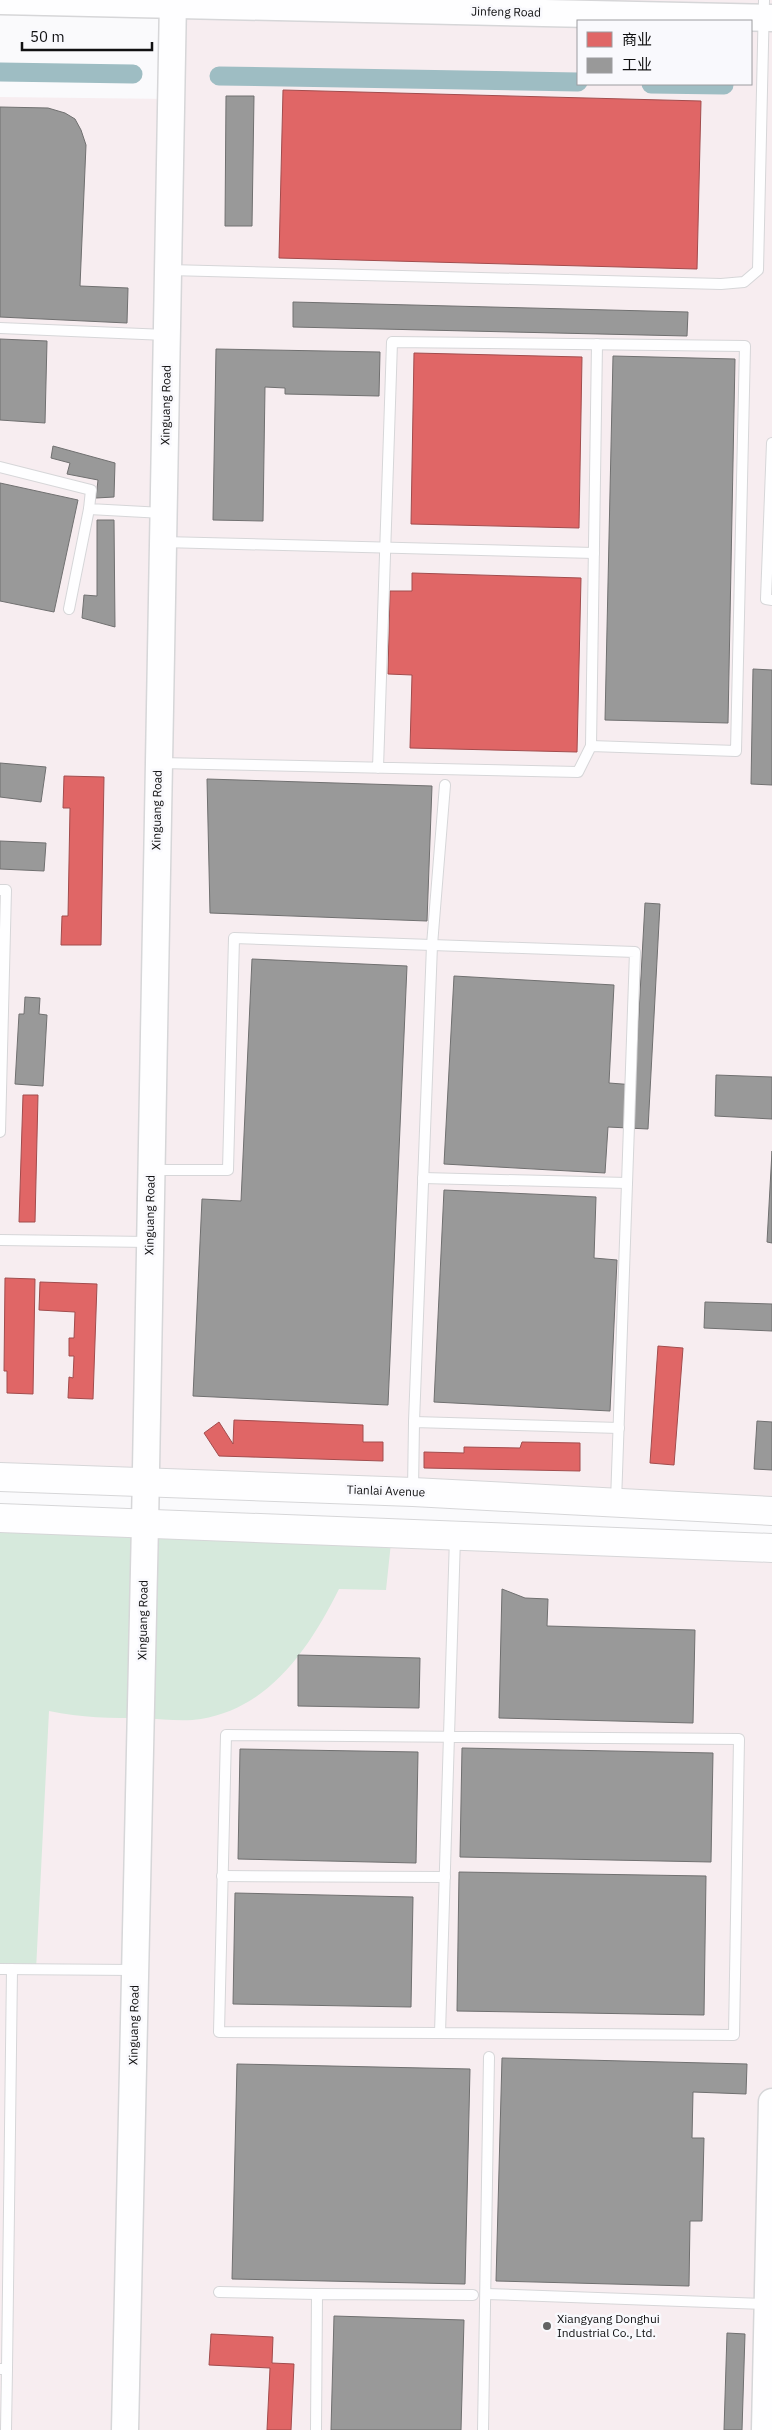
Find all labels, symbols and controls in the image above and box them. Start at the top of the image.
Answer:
street label: Jinfeng Road [471,3,541,20]
scale bar [22,20,152,52]
legend [577,20,752,85]
text: 50 m [30,27,65,46]
text: 商业 [622,30,652,49]
text: 工业 [622,55,652,74]
street label: Xinguang Road [157,365,174,445]
street label: Xinguang Road [148,770,165,850]
street label: Xinguang Road [141,1175,158,1255]
street label: Tianlai Avenue [346,1482,426,1499]
street label: Xinguang Road [134,1580,151,1660]
street label: Xinguang Road [125,1985,142,2065]
place label: Xiangyang Donghui Industrial Co., Ltd. [557,2311,660,2340]
marker: Xiangyang Donghui Industrial Co., Ltd. [541,2320,553,2332]

